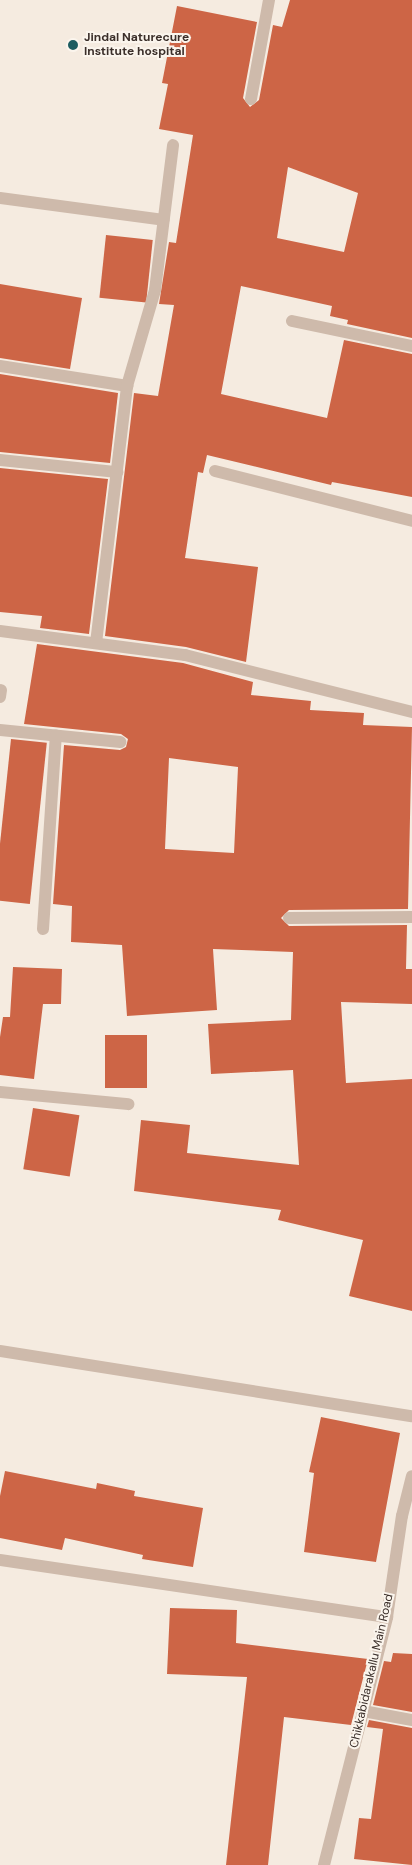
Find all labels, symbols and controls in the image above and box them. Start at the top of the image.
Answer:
place label: Jindal Naturecure Institute hospital [84,31,189,59]
marker: Jindal Naturecure Institute hospital [66,38,80,52]
street label: Chikkabidarakallu Main Road [347,1592,397,1750]

